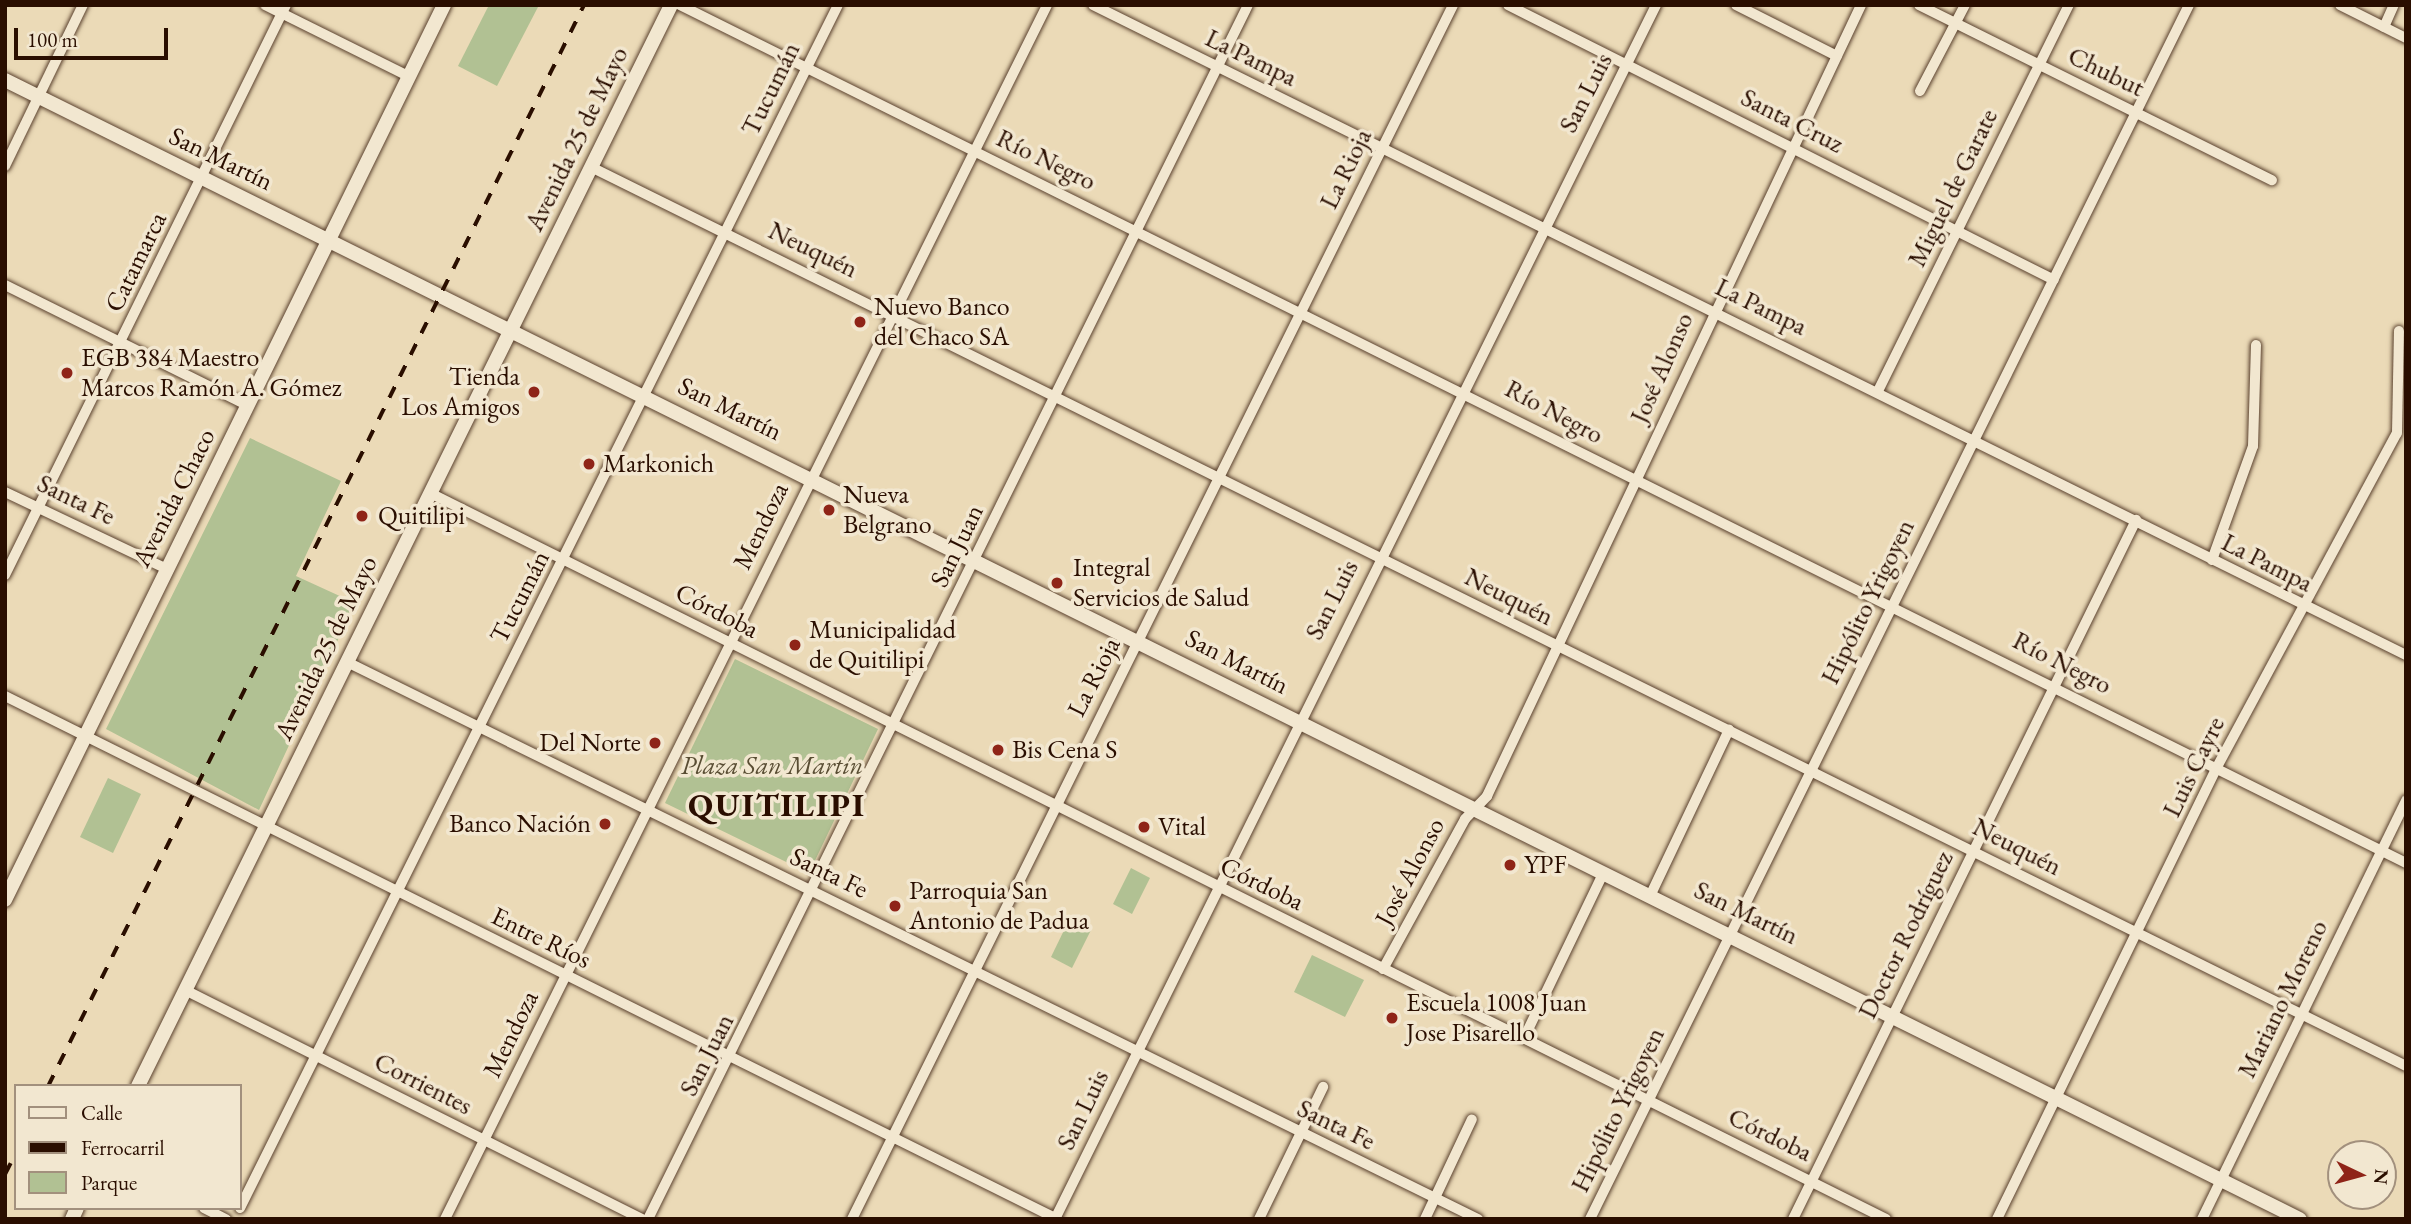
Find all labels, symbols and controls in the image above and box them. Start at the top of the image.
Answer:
scale bar [18,14,172,58]
street label: La Pampa [1200,23,1302,93]
text: 100 m [27,26,78,53]
street label: Tucumán [735,37,807,141]
street label: Chubut [2063,40,2149,104]
street label: Avenida 25 de Mayo [519,42,635,236]
street label: San Luis [1553,48,1619,138]
street label: Santa Cruz [1736,82,1848,160]
street label: Miguel de Garate [1901,104,2005,272]
street label: San Martín [164,121,278,197]
street label: Río Negro [991,123,1101,197]
street label: La Rioja [1313,124,1379,214]
street label: Catamarca [98,207,174,317]
street label: Neuquén [763,215,863,285]
street label: La Pampa [1710,272,1812,342]
place label: Nuevo Banco del Chaco SA [874,291,1010,352]
street label: José Alonso [1624,308,1700,428]
marker: Nuevo Banco del Chaco SA [852,314,868,330]
place label: EGB 384 Maestro Marcos Ramón A. Gómez [81,342,342,404]
place label: Tienda Los Amigos [401,361,520,422]
marker: EGB 384 Maestro Marcos Ramón A. Gómez [59,365,75,381]
street label: San Martín [673,371,787,447]
street label: Río Negro [1500,373,1608,451]
marker: Tienda Los Amigos [526,384,542,400]
street label: Avenida Chaco [126,424,222,572]
place label: Markonich [603,448,714,480]
marker: Markonich [581,456,597,472]
street label: Santa Fe [32,468,120,532]
street label: Mendoza [727,478,795,574]
place label: Nueva Belgrano [843,479,932,540]
place label: Quitilipi [378,500,465,532]
street label: San Juan [924,500,990,592]
marker: Nueva Belgrano [821,502,837,518]
marker: Quitilipi [352,506,372,526]
street label: Hipólito Yrigoyen [1815,515,1921,689]
street label: La Pampa [2216,527,2318,599]
street label: Tucumán [483,545,557,649]
street label: Avenida 25 de Mayo [268,551,384,745]
place label: Integral Servicios de Salud [1073,552,1249,614]
street label: San Luis [1299,555,1365,645]
street label: Neuquén [1459,561,1559,633]
marker: Integral Servicios de Salud [1047,573,1067,593]
street label: Córdoba [670,577,764,645]
place label: Municipalidad de Quitilipi [809,614,956,676]
street label: San Martín [1180,623,1294,701]
street label: Río Negro [2007,625,2117,701]
street label: La Rioja [1061,632,1127,722]
marker: Municipalidad de Quitilipi [787,637,803,653]
street label: Luis Cayre [2156,712,2232,822]
place label: Del Norte [539,727,641,759]
place label: Bis Cena S [1012,734,1117,766]
marker: Del Norte [647,735,663,751]
marker: Bis Cena S [990,742,1006,758]
park label: Plaza San Martín [681,750,863,782]
district label: QUITILIPI [689,785,865,825]
place label: Banco Nación [449,808,591,840]
place label: Vital [1158,811,1206,843]
street label: Neuquén [1967,811,2067,883]
street label: José Alonso [1369,813,1451,931]
marker: Banco Nación [597,816,613,832]
marker: Vital [1136,819,1152,835]
street label: Santa Fe [785,841,873,905]
street label: Doctor Rodríguez [1852,846,1960,1024]
place label: YPF [1524,849,1567,881]
street label: Córdoba [1215,850,1309,918]
marker: YPF [1502,857,1518,873]
place label: Parroquia San Antonio de Padua [909,875,1089,936]
street label: San Martín [1689,875,1803,951]
marker: Parroquia San Antonio de Padua [887,898,903,914]
street label: Entre Ríos [486,901,596,975]
street label: Mariano Moreno [2231,915,2335,1083]
street label: Mendoza [477,986,545,1082]
place label: Escuela 1008 Juan Jose Pisarello [1406,987,1587,1048]
street label: San Juan [673,1009,741,1101]
marker: Escuela 1008 Juan Jose Pisarello [1384,1010,1400,1026]
street label: Hipólito Yrigoyen [1565,1023,1671,1197]
street label: Corrientes [369,1046,477,1122]
street label: San Luis [1050,1065,1116,1155]
legend [14,1084,242,1210]
street label: Santa Fe [1292,1093,1380,1157]
text: Calle [81,1099,123,1126]
street label: Córdoba [1723,1101,1817,1169]
text: Ferrocarril [81,1134,165,1161]
north arrow [2327,1140,2397,1210]
text: N [2368,1168,2395,1185]
text: Parque [81,1169,137,1196]

